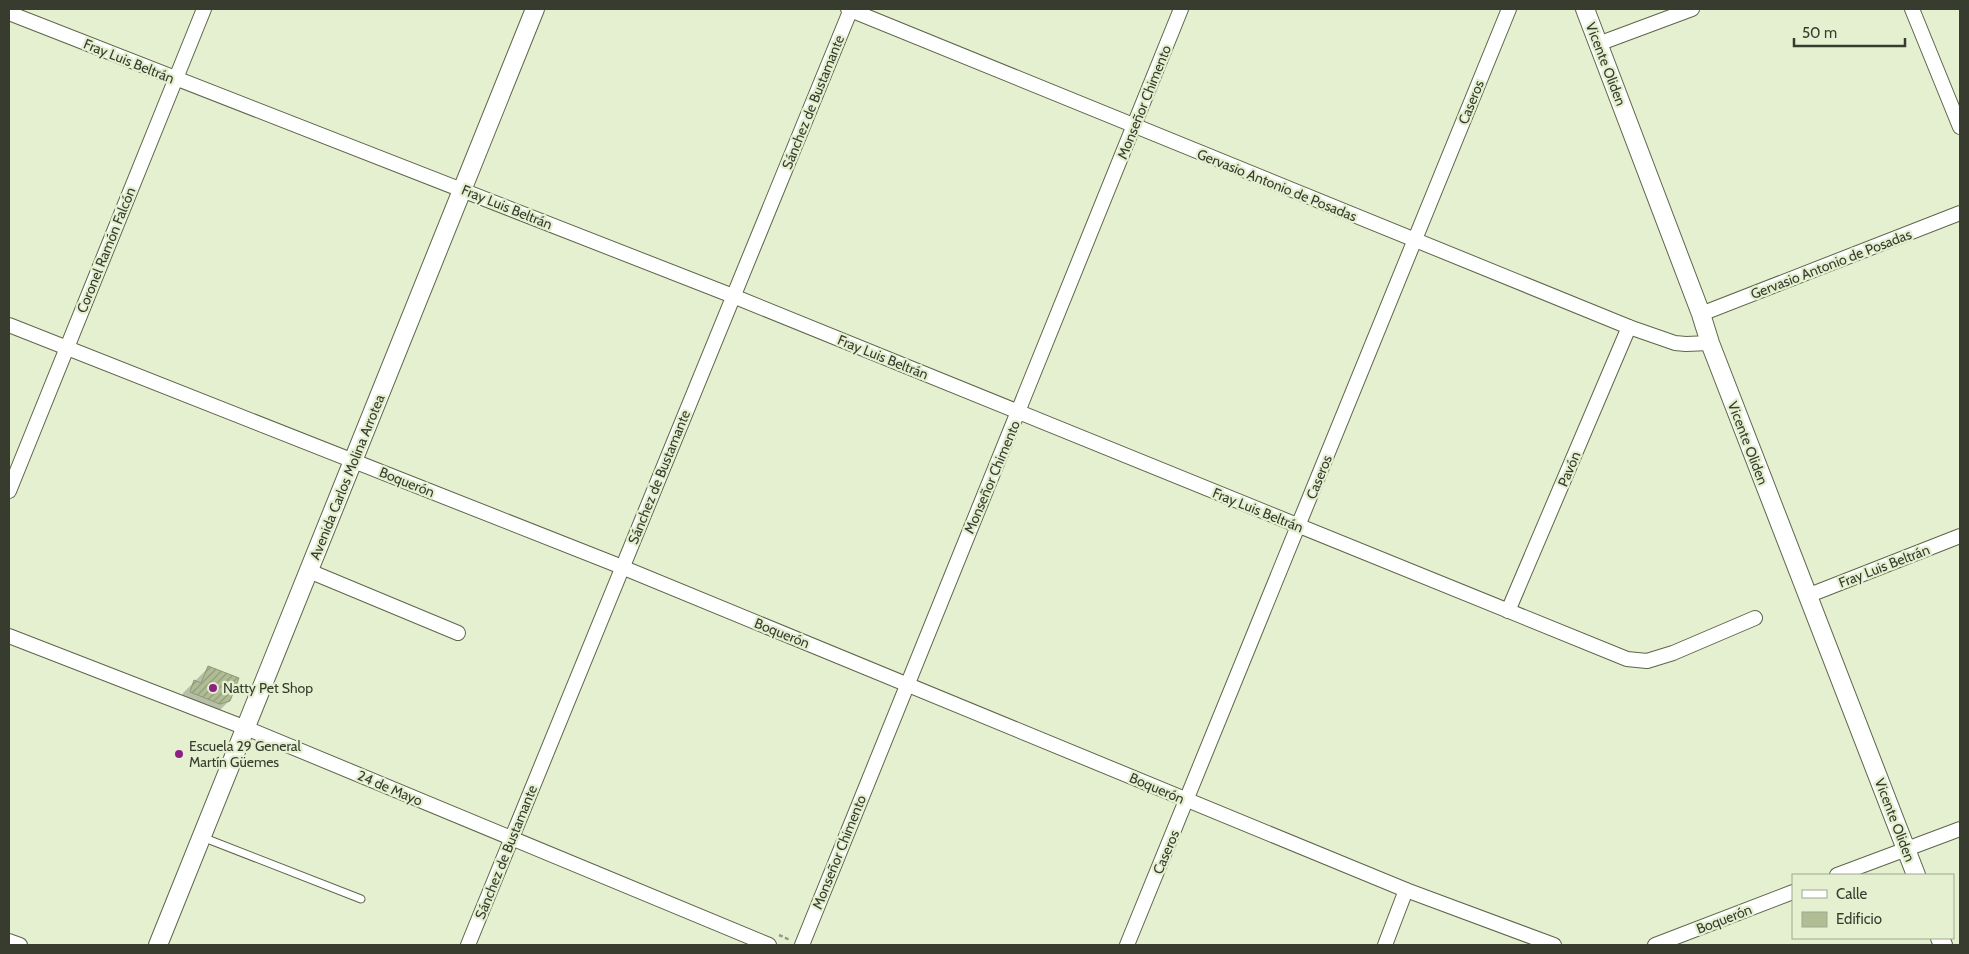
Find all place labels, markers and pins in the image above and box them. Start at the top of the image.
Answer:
place label: Natty Pet Shop [223,679,313,697]
marker: Natty Pet Shop [207,682,219,694]
place label: Escuela 29 General Martín Güemes [189,737,301,771]
marker: Escuela 29 General Martín Güemes [173,748,185,760]

